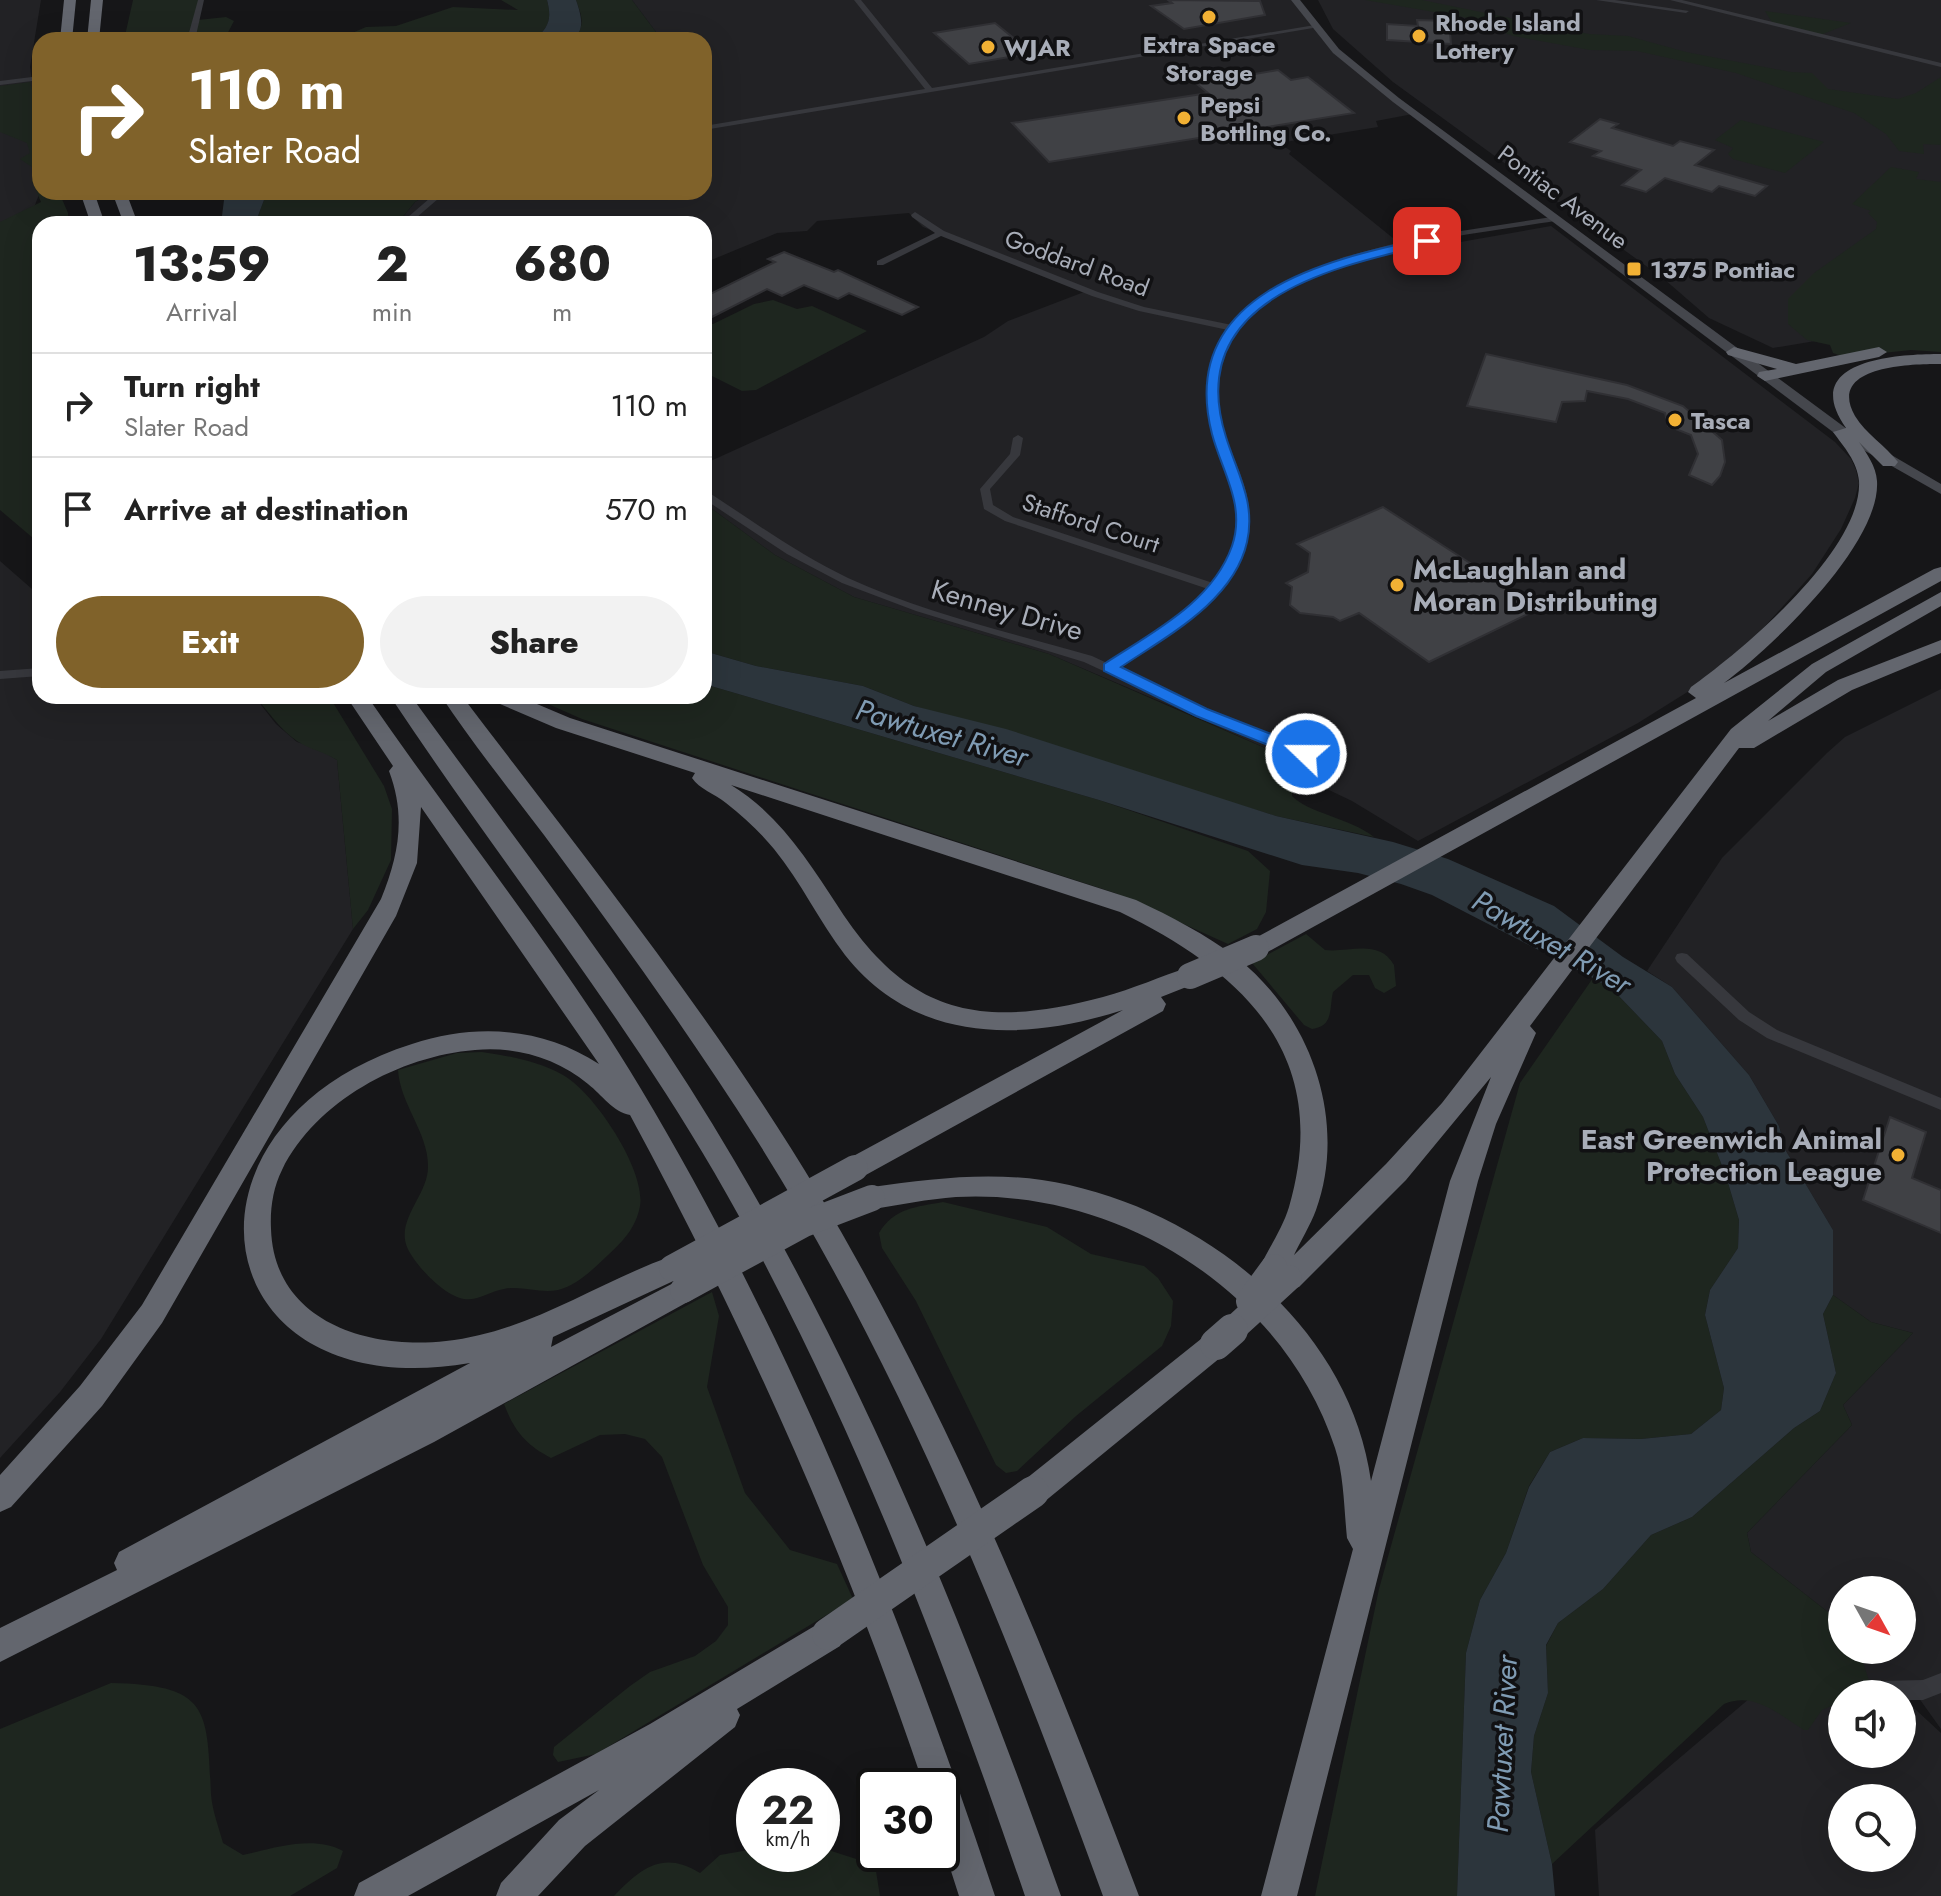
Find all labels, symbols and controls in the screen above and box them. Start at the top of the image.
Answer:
place label: Rhode Island Lottery [1435,5,1581,68]
marker: Extra Space Storage [1200,8,1218,26]
place label: Extra Space Storage [1142,27,1276,90]
marker: Rhode Island Lottery [1410,27,1428,45]
place label: WJAR [1004,30,1071,65]
marker: WJAR [979,38,997,56]
text: 110 m [188,49,345,130]
icon: right [56,64,160,168]
place label: Pepsi Bottling Co. [1200,87,1332,150]
marker: Pepsi Bottling Co. [1175,109,1193,127]
text: Slater Road [188,124,361,176]
street label: Pontiac Avenue [1491,136,1635,258]
pin [1393,207,1461,275]
icon: arrive [1405,219,1449,263]
street label: Goddard Road [1000,221,1154,305]
text: 13:59 [133,230,271,299]
text: 2 [376,230,408,299]
text: 680 [513,230,611,299]
place label: 1375 Pontiac [1650,252,1795,287]
marker: 1375 Pontiac [1625,260,1643,278]
text: Arrival [166,293,238,331]
text: min [372,293,412,331]
text: m [552,293,572,331]
text: Turn right [124,365,260,408]
icon: right [56,383,100,427]
text: 110 m [611,384,688,427]
place label: Tasca [1691,403,1751,438]
text: Slater Road [124,408,249,446]
marker: Tasca [1666,411,1684,429]
street label: Stafford Court [1018,484,1164,562]
icon: arrive [56,487,100,531]
text: Arrive at destination [124,488,409,531]
text: 570 m [605,488,688,531]
place label: McLaughlan and Moran Distributing [1413,549,1658,622]
street label: Kenney Drive [926,569,1088,651]
marker: McLaughlan and Moran Distributing [1388,576,1406,594]
button: Exit [56,596,364,688]
button: Share [380,596,688,688]
water label: Pawtuxet River [851,688,1035,779]
position arrow [1264,712,1348,796]
water label: Pawtuxet River [1464,879,1641,1006]
place label: East Greenwich Animal Protection League [1581,1119,1882,1192]
marker: East Greenwich Animal Protection League [1889,1146,1907,1164]
north arrow [1828,1576,1916,1664]
map controls [1828,1576,1916,1872]
water label: Pawtuxet River [1476,1652,1528,1834]
button: sound [1828,1680,1916,1768]
speed limit sign: 30 [856,1768,960,1872]
text: 22 [762,1781,814,1839]
button: search [1828,1784,1916,1872]
text: km/h [765,1825,811,1854]

